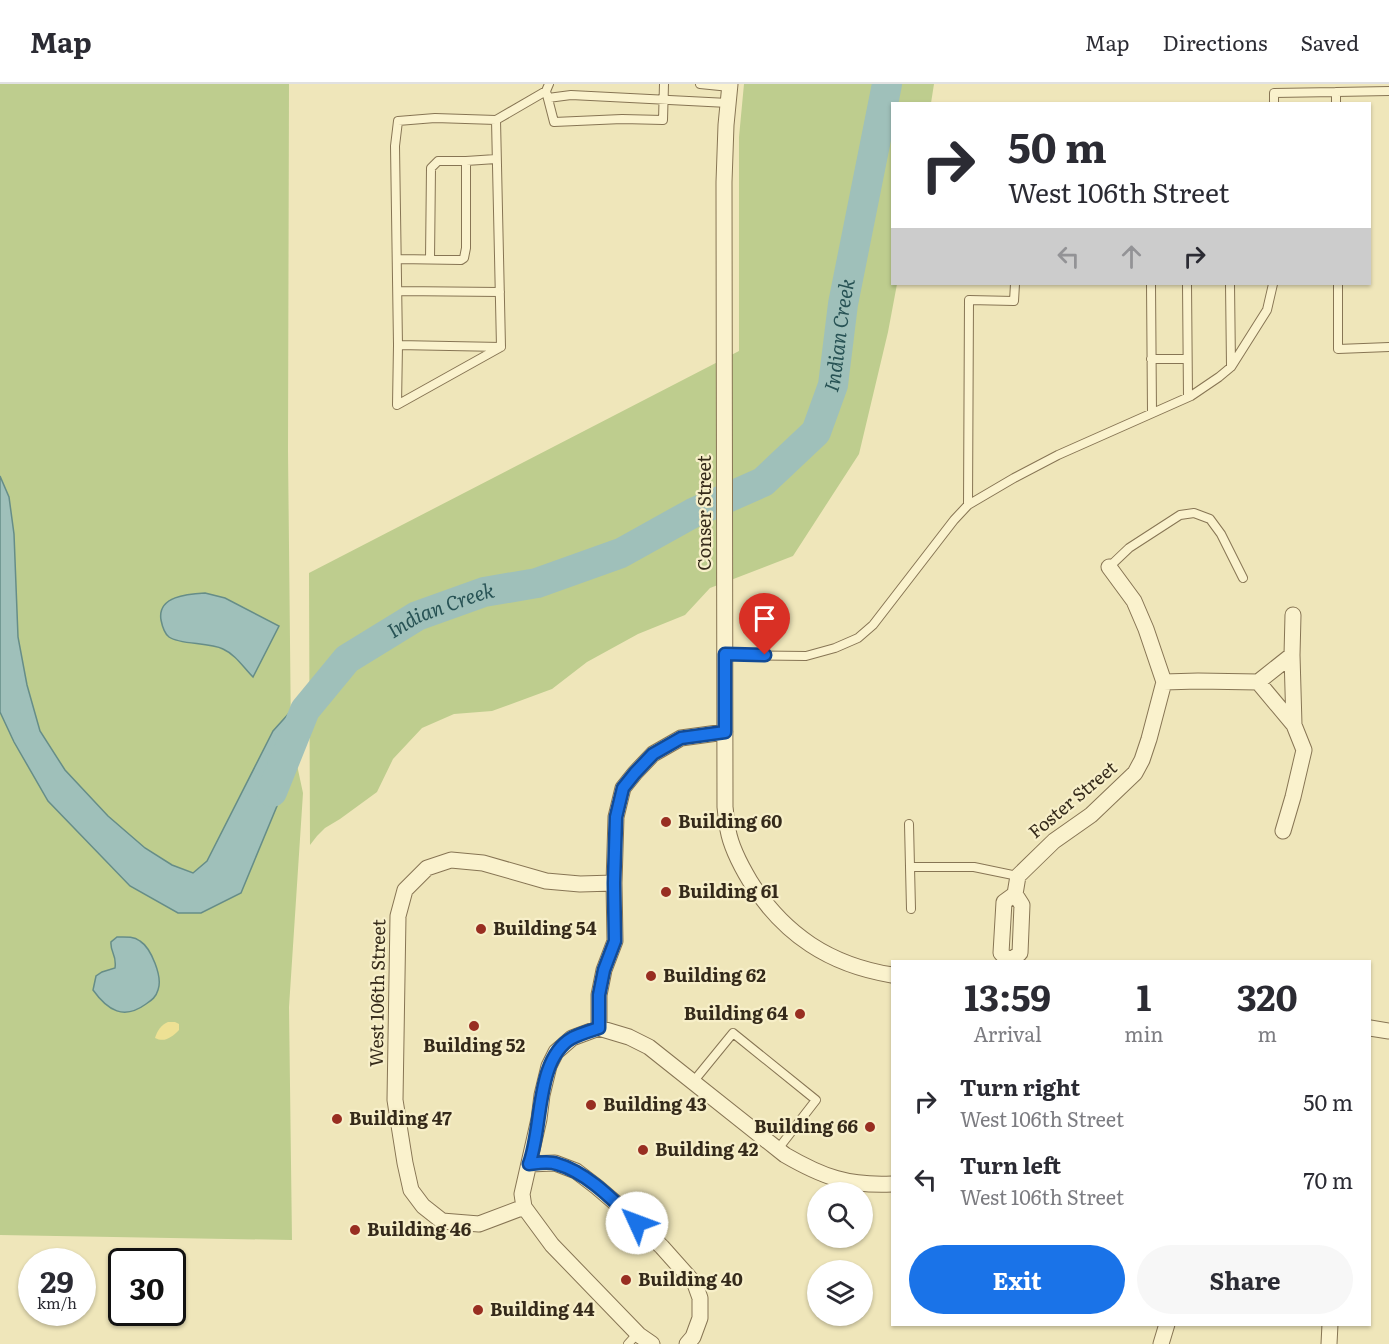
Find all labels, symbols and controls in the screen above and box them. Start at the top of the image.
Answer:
text: Map [30,20,92,62]
text: Map [1085,26,1130,57]
text: Directions [1163,26,1268,57]
text: Saved [1301,26,1359,57]
text: 50 m [1008,114,1107,176]
icon: right [909,126,987,204]
text: West 106th Street [1008,171,1229,211]
icon: left [1052,240,1085,273]
icon: ahead [1115,240,1148,273]
icon: right [1178,240,1211,273]
water label: Indian Creek [815,275,861,396]
street label: Conser Street [690,454,717,571]
water label: Indian Creek [380,574,496,644]
pin [739,593,790,655]
icon: arrive [748,602,781,635]
street label: Foster Street [1022,753,1123,844]
place label: Building 60 [678,807,782,834]
marker: Building 60 [659,815,673,829]
place label: Building 61 [678,877,779,904]
marker: Building 61 [659,885,673,899]
place label: Building 54 [493,914,597,941]
street label: West 106th Street [362,918,391,1067]
marker: Building 54 [474,922,488,936]
place label: Building 62 [663,961,766,988]
marker: Building 62 [644,969,658,983]
text: 13:59 [964,969,1051,1022]
text: 1 [1136,969,1151,1022]
text: 320 [1237,969,1298,1022]
place label: Building 64 [684,999,788,1026]
marker: Building 64 [793,1007,807,1021]
text: Arrival [973,1018,1042,1048]
text: min [1124,1018,1164,1048]
text: m [1258,1018,1277,1048]
marker: Building 52 [467,1019,481,1033]
place label: Building 52 [423,1031,525,1058]
text: Turn right [960,1070,1080,1103]
icon: right [909,1085,942,1118]
text: 50 m [1303,1085,1353,1118]
place label: Building 43 [603,1090,707,1117]
marker: Building 43 [584,1098,598,1112]
text: West 106th Street [960,1103,1124,1133]
place label: Building 47 [349,1104,452,1131]
marker: Building 47 [330,1112,344,1126]
place label: Building 66 [754,1112,858,1139]
marker: Building 66 [863,1120,877,1134]
place label: Building 42 [655,1135,759,1162]
marker: Building 42 [636,1143,650,1157]
text: Turn left [960,1148,1061,1181]
icon: left [909,1163,942,1196]
text: 70 m [1303,1163,1353,1196]
text: West 106th Street [960,1181,1124,1211]
map controls [807,1182,873,1326]
button: search [807,1182,873,1248]
position arrow [605,1191,669,1255]
place label: Building 46 [367,1215,471,1242]
marker: Building 46 [348,1223,362,1237]
button: Exit [909,1245,1125,1314]
button: Share [1137,1245,1353,1314]
speed limit sign: 30 [108,1248,186,1326]
text: 29 [40,1258,74,1302]
button: layers [807,1260,873,1326]
place label: Building 40 [638,1265,743,1292]
marker: Building 40 [619,1273,633,1287]
text: km/h [37,1291,77,1314]
place label: Building 44 [490,1295,595,1322]
marker: Building 44 [471,1303,485,1317]

